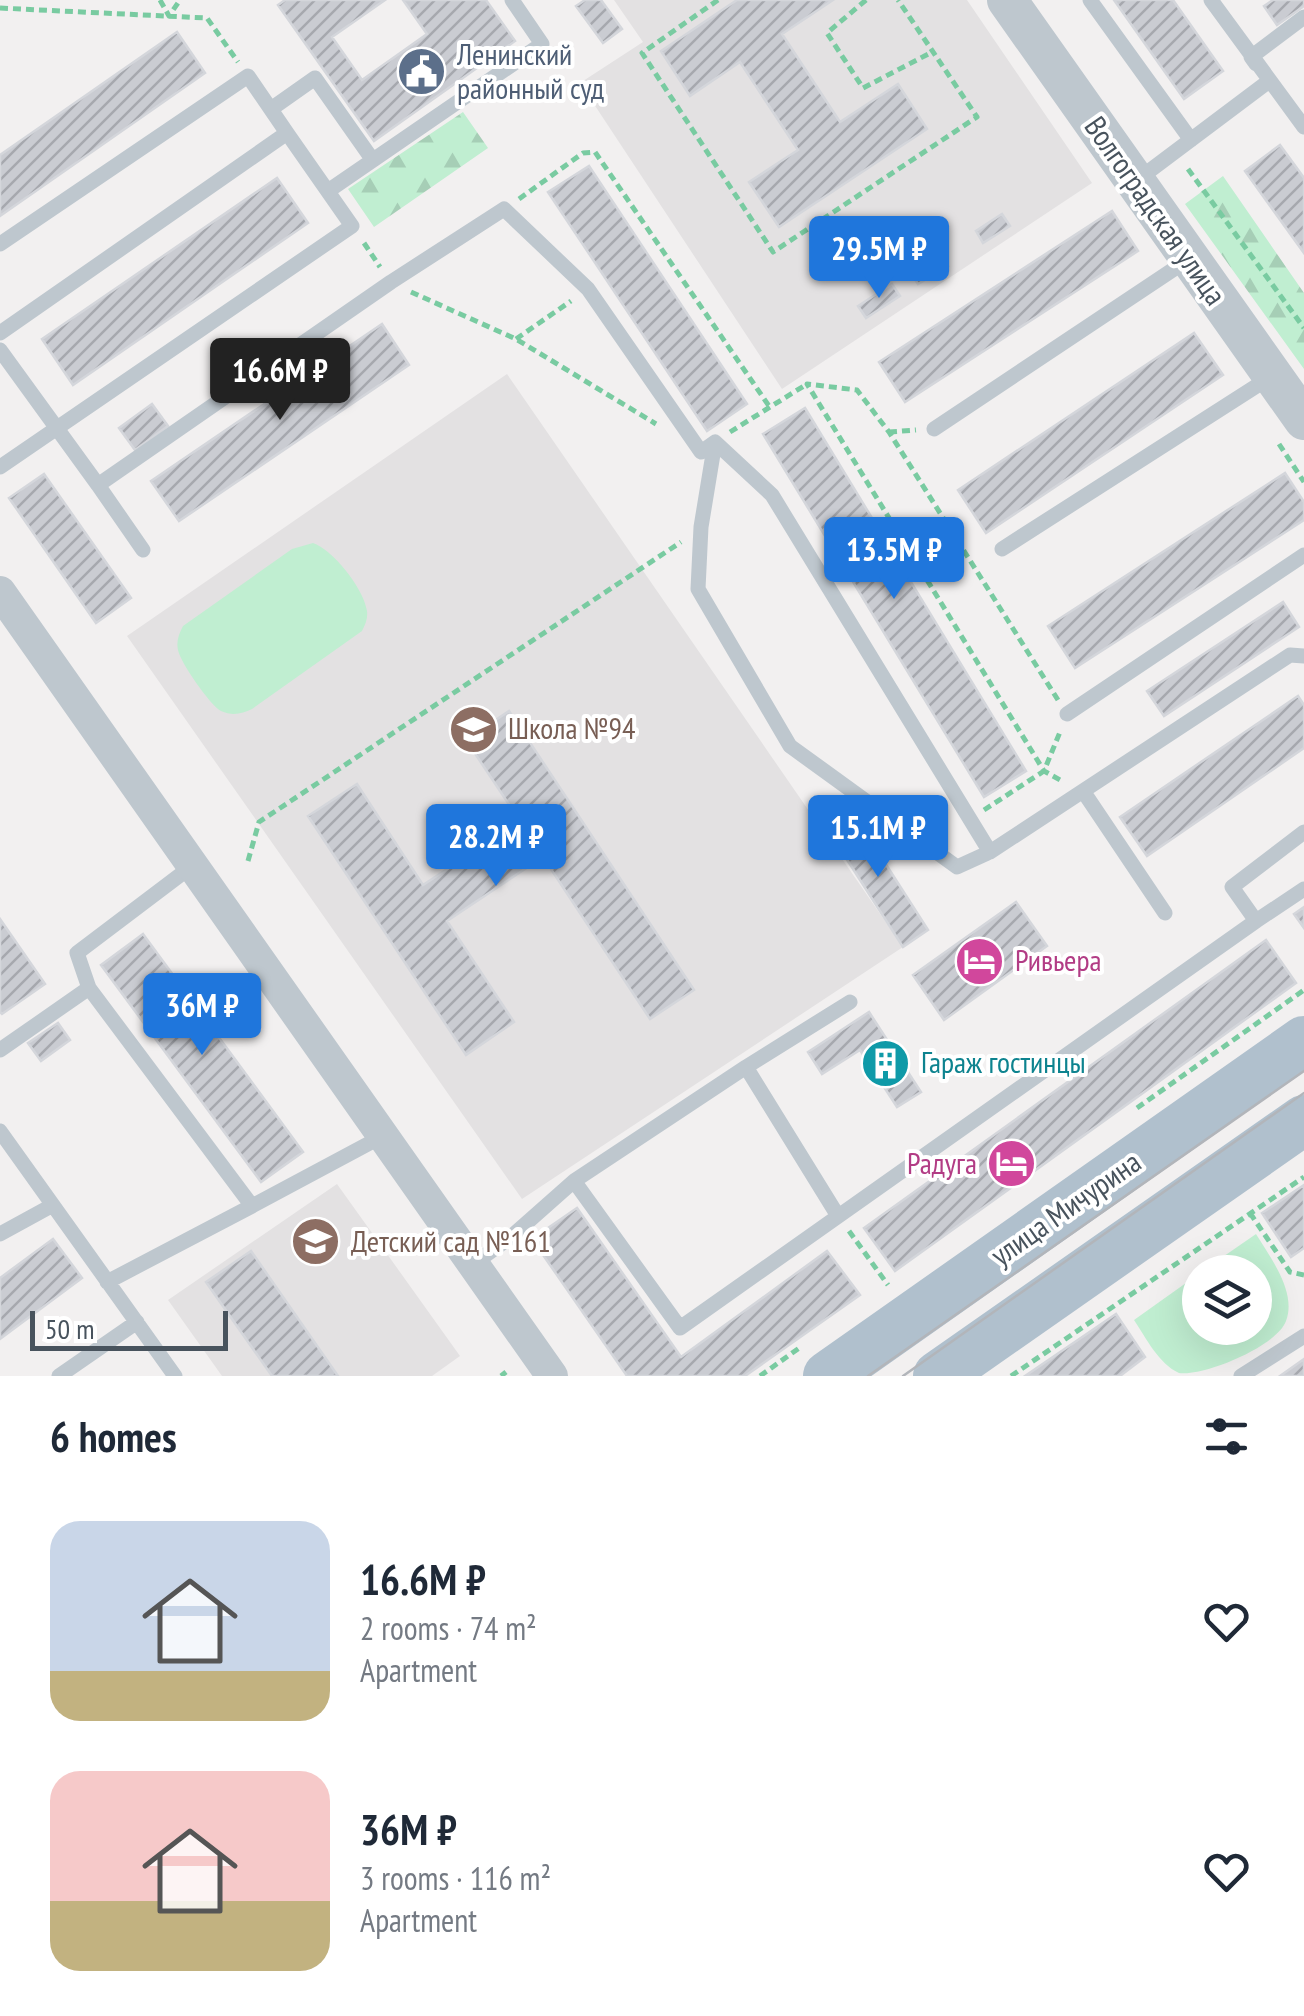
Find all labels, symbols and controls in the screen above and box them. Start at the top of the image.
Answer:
place label: Ленинский районный суд [456,34,604,107]
public building icon: Ленинский районный суд [396,46,448,98]
street label: Волгоградская улица [1077,108,1236,312]
pin: 29.5M ₽ [787,216,971,301]
text: 29.5M ₽ [831,227,927,269]
pin: 16.6M ₽ [188,338,372,423]
text: 16.6M ₽ [232,349,328,391]
pin: 13.5M ₽ [802,517,986,602]
text: 13.5M ₽ [846,528,942,570]
school or university icon: Школа №94 [447,703,499,755]
place label: Школа №94 [508,708,636,747]
pin: 15.1M ₽ [786,795,970,880]
pin: 28.2M ₽ [404,804,588,889]
text: 15.1M ₽ [830,806,926,848]
text: 28.2M ₽ [448,815,544,857]
hotel icon: Ривьера [954,935,1006,987]
place label: Ривьера [1015,940,1102,979]
pin: 36M ₽ [132,973,272,1058]
text: 36M ₽ [165,984,239,1026]
building icon: Гараж гостинцы [860,1037,912,1089]
place label: Гараж гостинцы [921,1042,1086,1081]
hotel icon: Радуга [986,1138,1038,1190]
street label: улица Мичурина [982,1142,1148,1274]
place label: Радуга [907,1143,977,1182]
school or university icon: Детский сад №161 [290,1216,342,1268]
place label: Детский сад №161 [351,1221,551,1260]
map controls [1182,1255,1272,1345]
button: layers [1182,1255,1272,1345]
scale bar [30,1306,228,1350]
text: 50 m [45,1310,94,1347]
text: 6 homes [50,1409,177,1464]
icon: filters [1199,1409,1254,1464]
text: 16.6M ₽ [360,1552,486,1607]
icon: home [130,1561,250,1681]
icon: heart [1199,1594,1254,1649]
text: 2 rooms · 74 m² [360,1607,537,1649]
text: Apartment [360,1649,477,1691]
text: 36M ₽ [360,1802,457,1857]
icon: home [130,1811,250,1931]
icon: heart [1199,1844,1254,1899]
text: 3 rooms · 116 m² [360,1857,551,1899]
text: Apartment [360,1899,477,1941]

